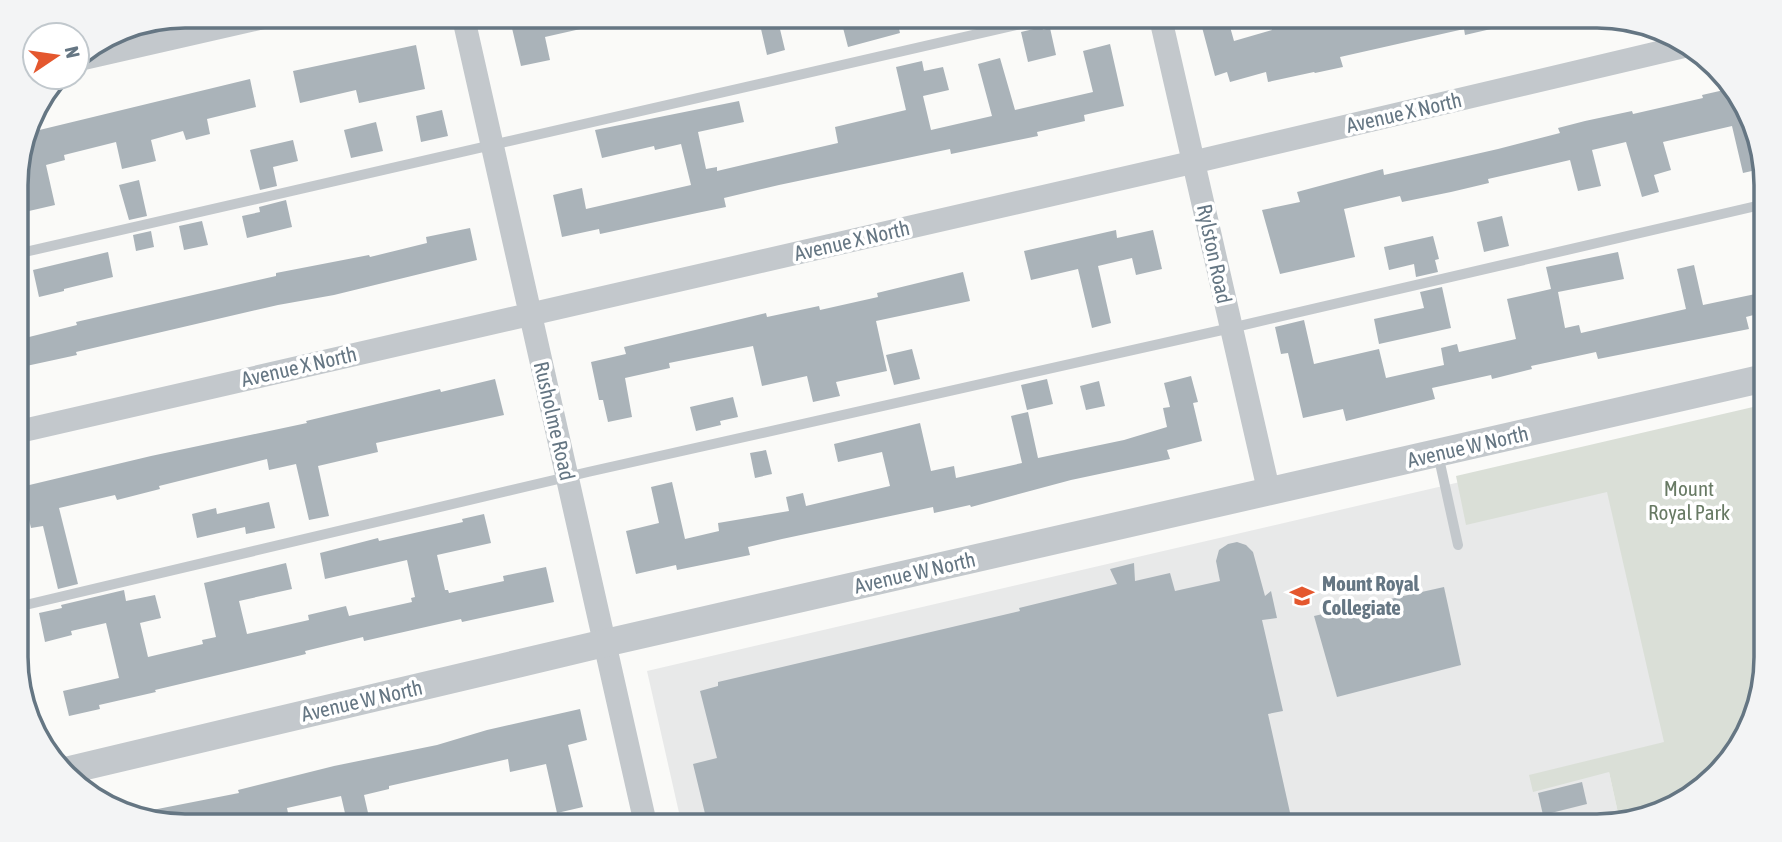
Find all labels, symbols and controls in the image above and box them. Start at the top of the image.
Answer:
north arrow [21,21,91,91]
text: N [61,44,85,60]
street label: Avenue X North [1344,87,1464,137]
street label: Rylston Road [1193,202,1237,306]
street label: Avenue X North [792,215,912,265]
street label: Avenue X North [239,341,359,391]
street label: Rusholme Road [530,359,580,483]
street label: Avenue W North [1405,420,1531,472]
park label: Mount Royal Park [1648,476,1730,524]
street label: Avenue W North [852,546,978,598]
place label: Mount Royal Collegiate [1322,571,1420,619]
school or university icon: Mount Royal Collegiate [1288,582,1316,610]
street label: Avenue W North [299,674,425,726]

